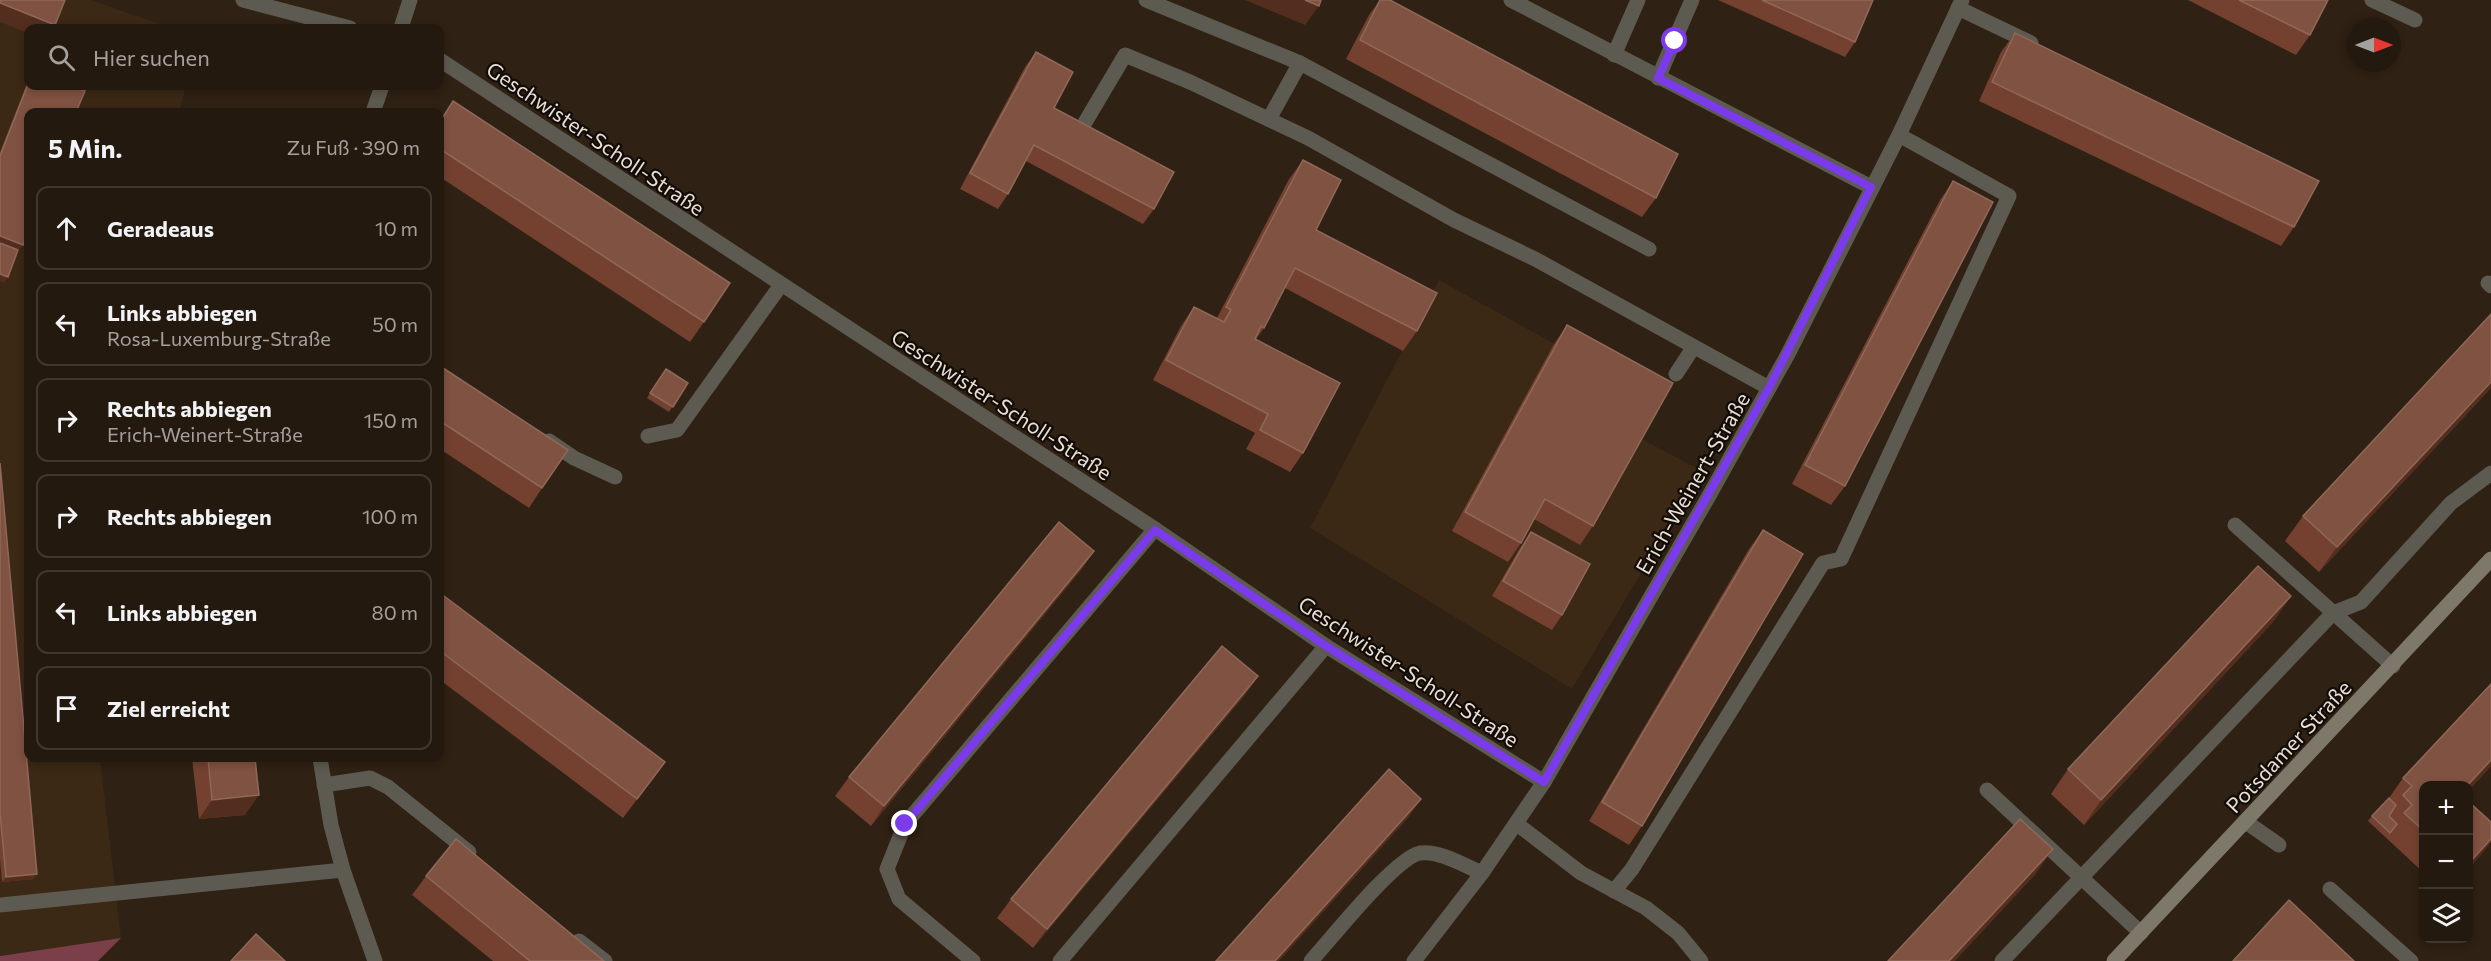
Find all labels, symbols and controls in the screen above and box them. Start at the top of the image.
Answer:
north arrow [2347,18,2401,72]
search box [24,24,444,90]
route start [1661,27,1687,53]
icon: search [45,41,78,74]
text: Hier suchen [93,44,210,71]
street label: Geschwister-Scholl-Straße [482,56,710,220]
text: 5 Min. [48,132,122,163]
text: Zu Fuß · 390 m [287,135,420,159]
icon: ahead [50,212,83,245]
text: Geradeaus [107,215,214,242]
text: 10 m [375,216,418,240]
text: Links abbiegen [107,299,257,326]
icon: left [50,308,83,341]
text: 50 m [372,312,418,336]
street label: Geschwister-Scholl-Straße [887,323,1117,485]
text: Rosa-Luxemburg-Straße [107,326,331,350]
street label: Erich-Weinert-Straße [1630,388,1754,578]
text: Rechts abbiegen [107,395,272,422]
icon: right [50,404,83,437]
text: 150 m [364,408,418,432]
text: Erich-Weinert-Straße [107,422,303,446]
icon: right [50,500,83,533]
text: Rechts abbiegen [107,503,272,530]
text: 100 m [362,504,418,528]
street label: Geschwister-Scholl-Straße [1294,590,1524,752]
icon: left [50,596,83,629]
text: Links abbiegen [107,599,257,626]
text: 80 m [372,600,418,624]
street label: Potsdamer Straße [2220,675,2356,817]
icon: arrive [50,692,83,725]
text: Ziel erreicht [107,695,230,722]
map controls [2419,781,2473,943]
button: + [2419,781,2473,835]
route end [891,810,917,836]
button: − [2419,835,2473,889]
button: layers [2419,889,2473,943]

